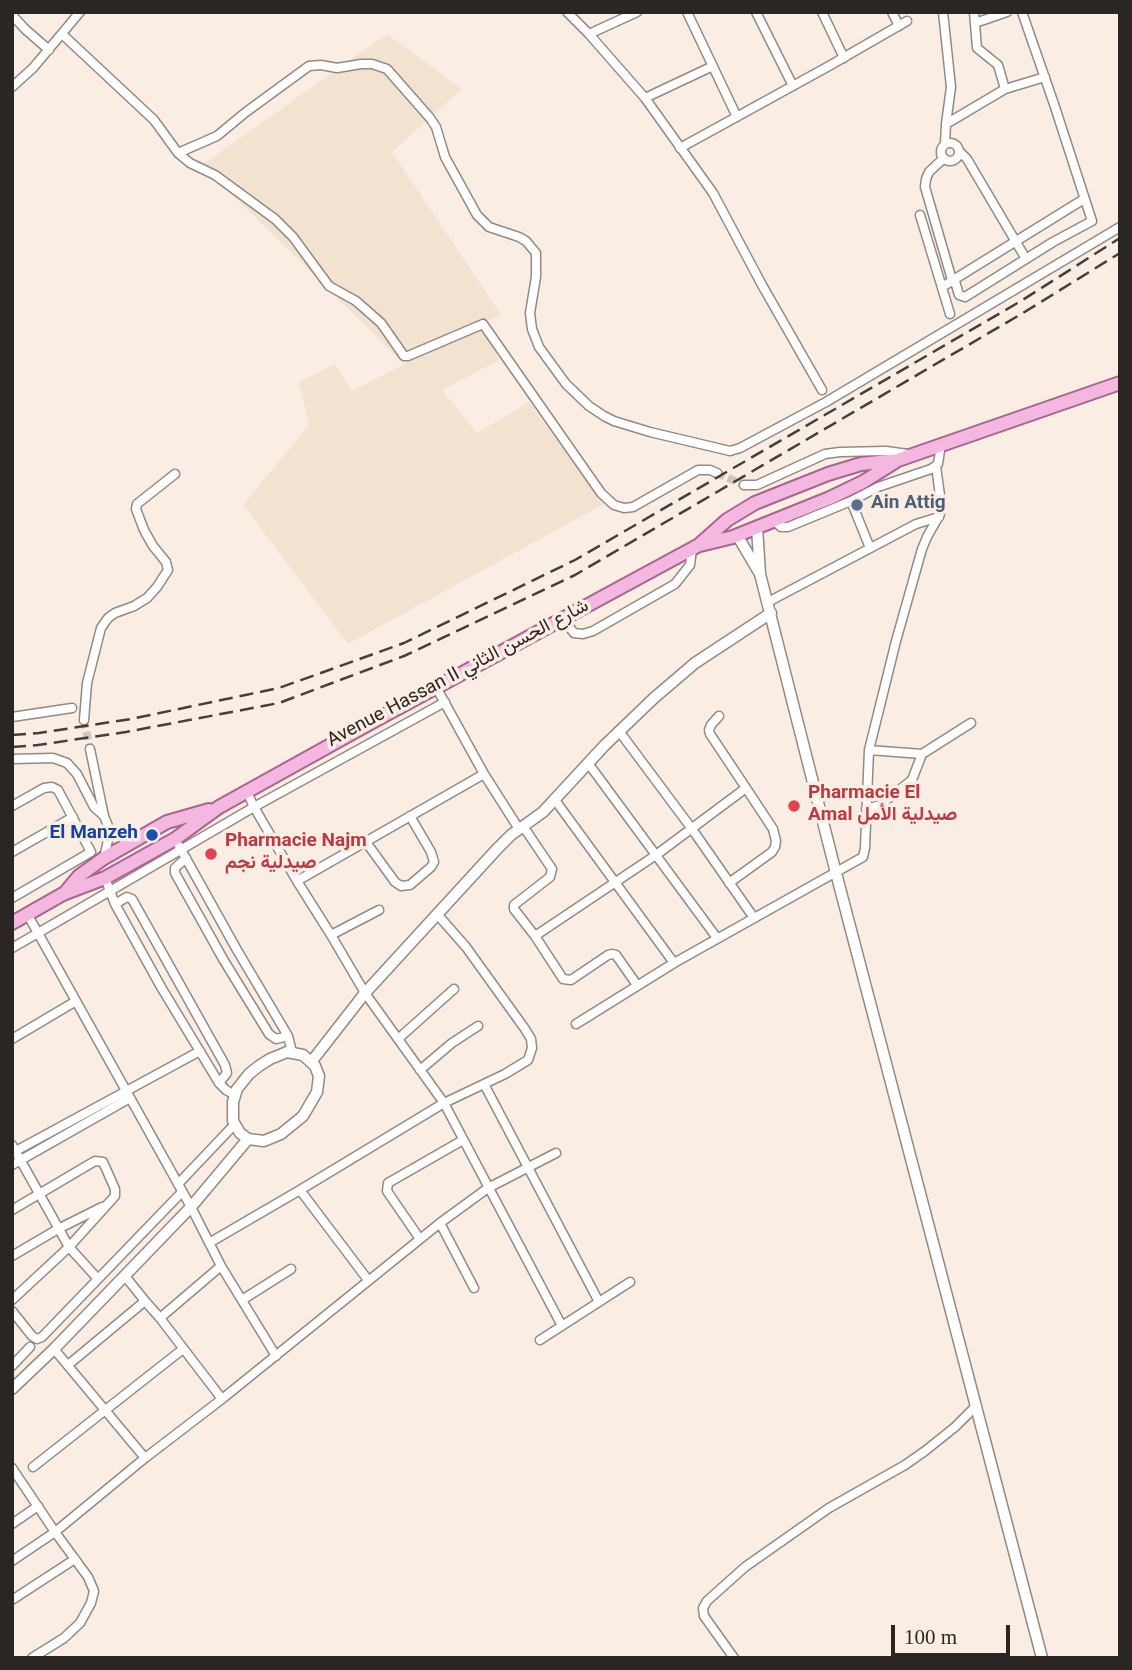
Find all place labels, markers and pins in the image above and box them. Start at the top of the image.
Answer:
place label: Ain Attig [871,494,946,516]
marker: Ain Attig [849,497,865,513]
place label: Pharmacie El Amal صيدلية الأمل [808,784,957,828]
marker: Pharmacie El Amal صيدلية الأمل [786,798,802,814]
place label: El Manzeh [50,824,138,846]
marker: El Manzeh [144,827,160,843]
place label: Pharmacie Najm صيدلية نجم [225,832,367,876]
marker: Pharmacie Najm صيدلية نجم [203,846,219,862]

